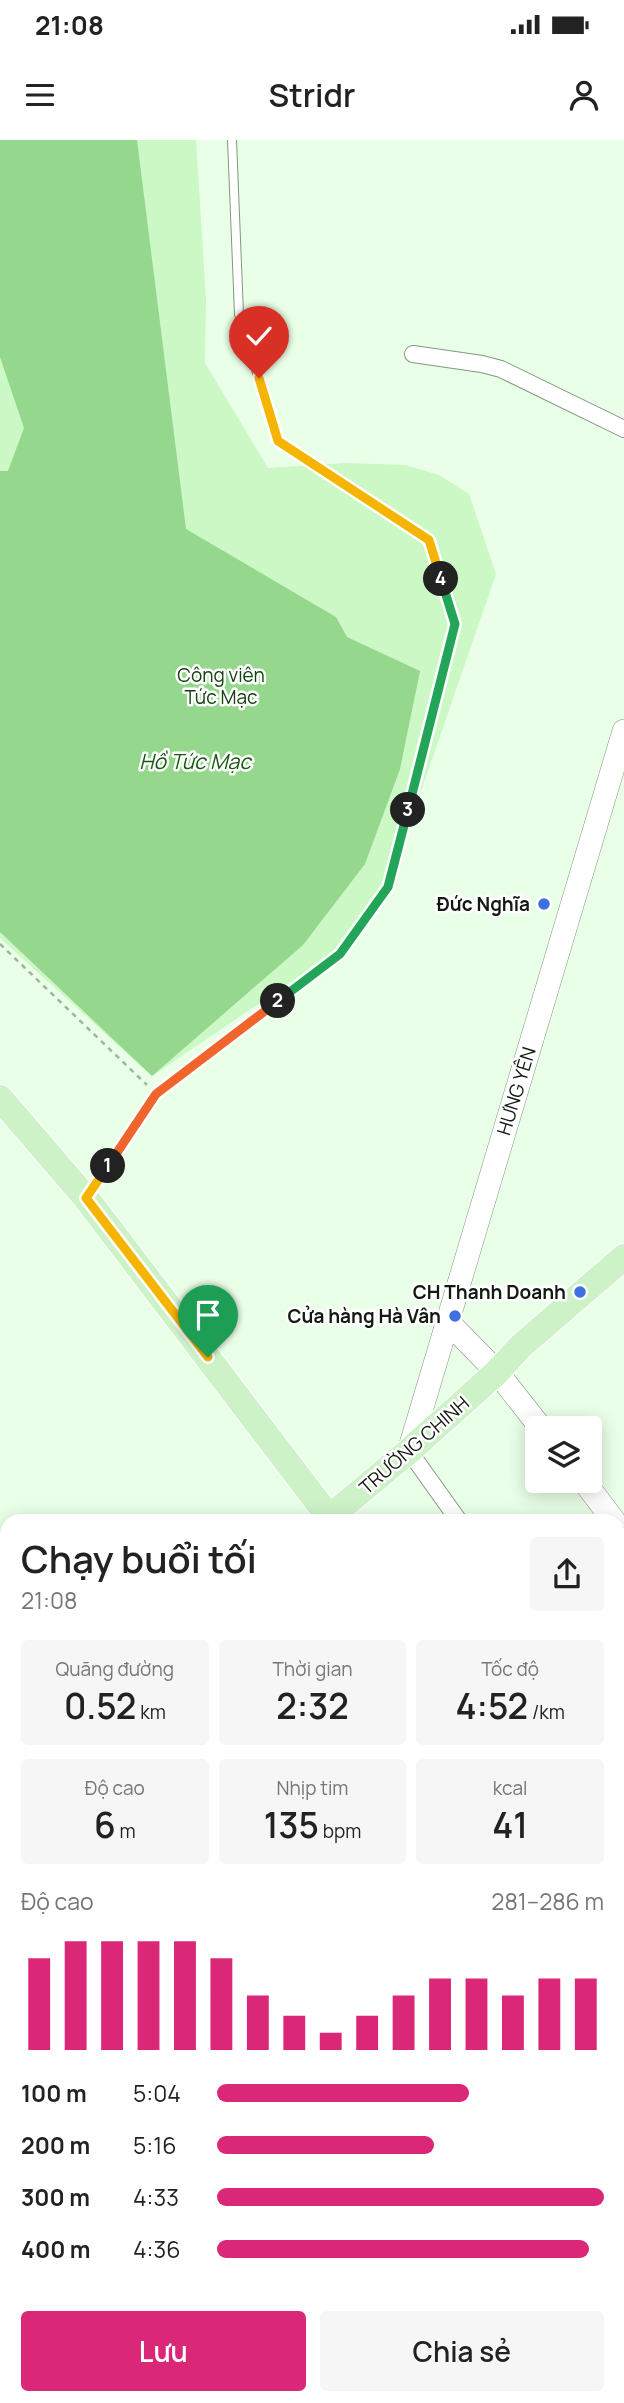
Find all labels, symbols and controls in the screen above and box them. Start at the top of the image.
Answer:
text: 21:08 [35,7,104,43]
text: Stridr [269,73,355,117]
icon: menu [21,76,59,114]
icon: person [565,76,603,114]
pin [229,306,289,378]
icon: check [240,317,278,355]
pin: 4 [424,562,458,597]
text: 4 [435,565,446,591]
park label: Công viên Tức Mạc [177,662,265,710]
water label: Hồ Tức Mạc [139,747,253,775]
pin: 3 [390,792,426,828]
text: 3 [402,796,413,822]
place label: Đức Nghĩa [437,891,530,917]
marker: Đức Nghĩa [536,896,552,912]
pin: 2 [260,984,296,1018]
text: 2 [272,987,283,1013]
street label: HƯNG YÊN [490,1044,542,1138]
pin: 1 [90,1149,126,1184]
text: 1 [103,1152,112,1178]
place label: CH Thanh Doanh [413,1279,566,1305]
marker: CH Thanh Doanh [572,1284,588,1300]
pin [178,1285,238,1357]
icon: arrive [189,1296,227,1334]
place label: Cửa hàng Hà Vân [288,1303,441,1329]
marker: Cửa hàng Hà Vân [447,1308,463,1324]
street label: TRƯỜNG CHINH [354,1390,474,1500]
map controls [525,1416,602,1493]
button: layers [525,1416,602,1493]
text: Chạy buổi tối [21,1532,257,1584]
button: share [530,1537,604,1611]
text: 21:08 [21,1584,77,1616]
text: Quãng đường [56,1656,174,1682]
text: Thời gian [273,1656,352,1682]
text: Tốc độ [481,1656,539,1682]
text: 0.52 [64,1682,136,1730]
text: 2:32 [276,1682,349,1730]
text: 4:52 [456,1682,528,1730]
text: km [136,1699,166,1725]
text: /km [528,1699,565,1725]
text: Độ cao [85,1775,145,1801]
text: Nhịp tim [277,1775,348,1801]
text: kcal [493,1775,528,1801]
text: 6 [94,1801,116,1849]
text: 135 [264,1801,319,1849]
text: 41 [492,1801,528,1849]
text: m [116,1818,136,1844]
text: bpm [319,1818,361,1844]
text: Độ cao [21,1885,94,1917]
text: 281–286 m [491,1885,604,1917]
text: 100 m [21,2077,87,2109]
text: 5:04 [133,2077,181,2109]
text: 200 m [21,2129,90,2161]
text: 5:16 [133,2129,176,2161]
text: 300 m [21,2181,90,2213]
text: 4:33 [133,2181,179,2213]
text: 400 m [21,2233,91,2265]
text: 4:36 [133,2233,180,2265]
button: Lưu [21,2311,306,2391]
button: Chia sẻ [320,2311,604,2391]

